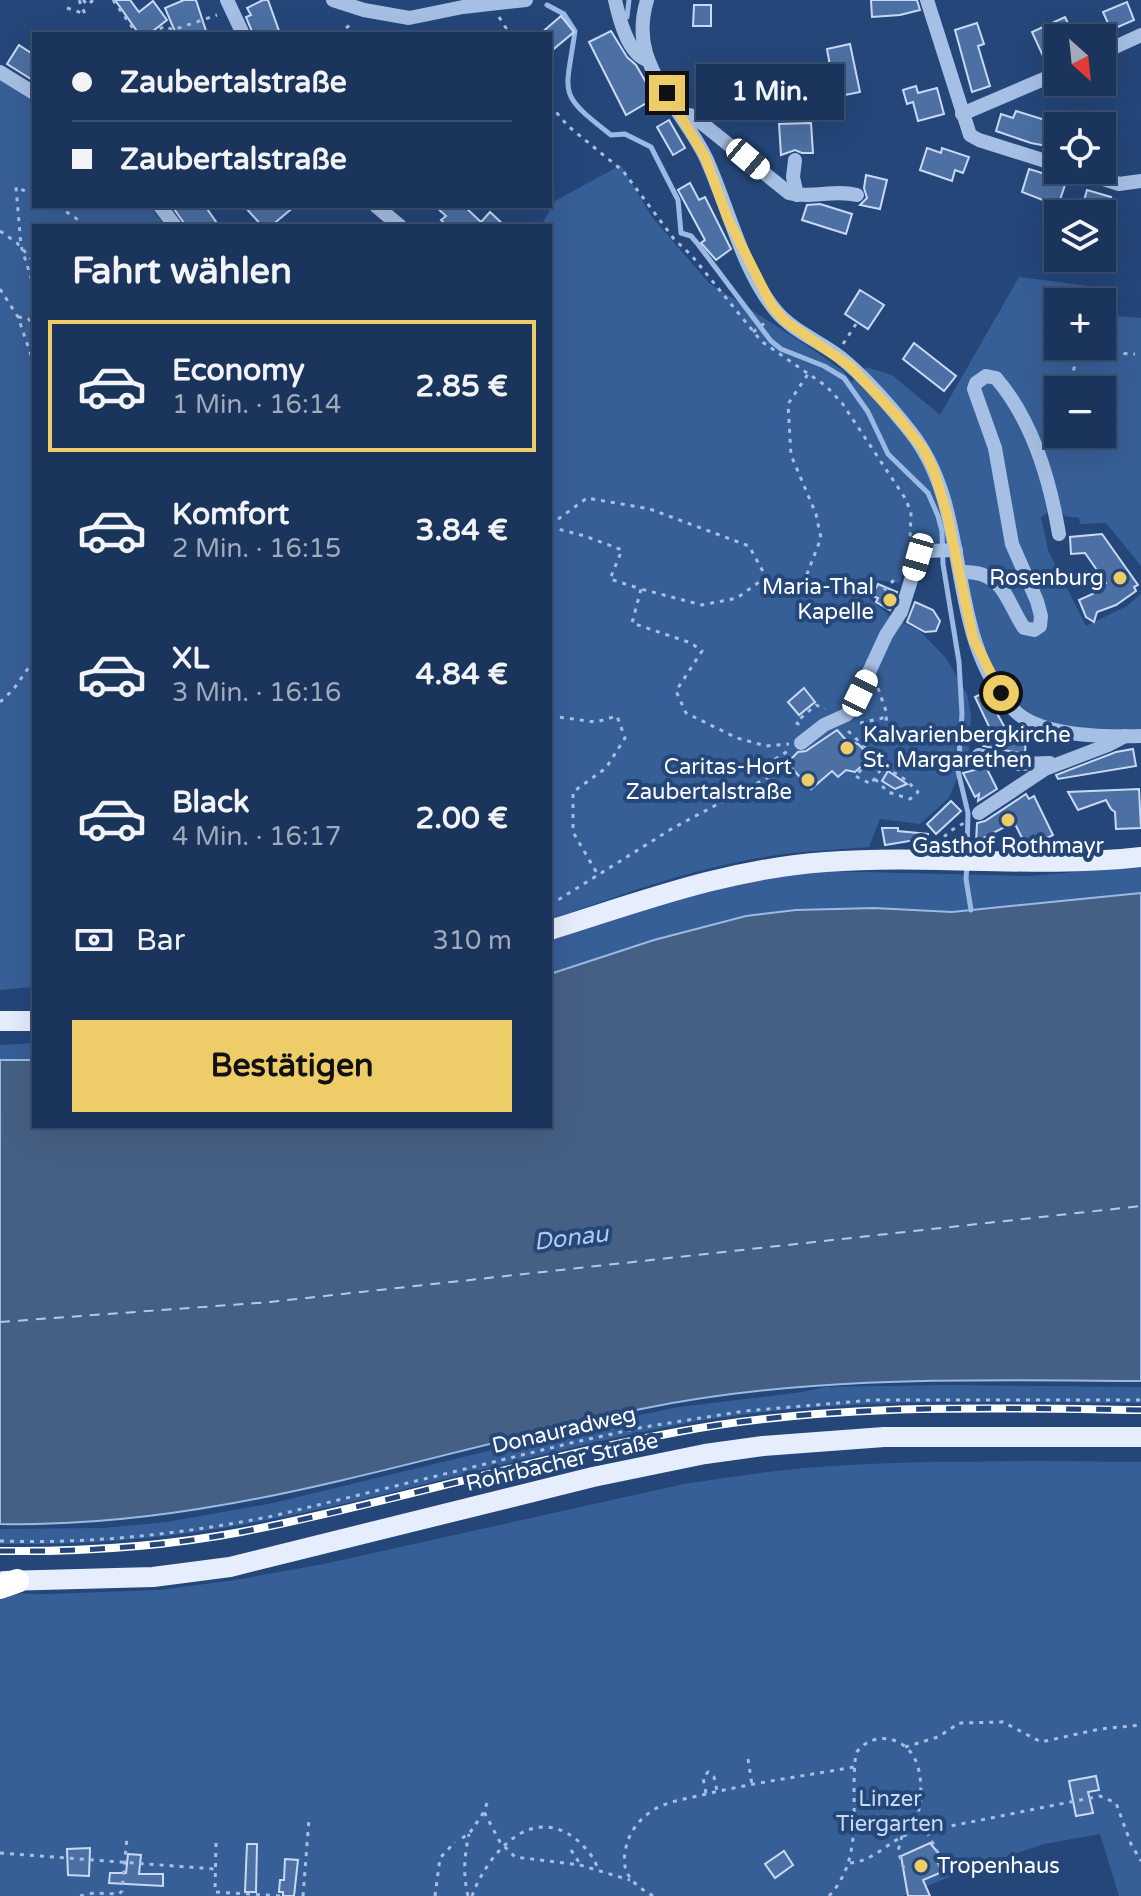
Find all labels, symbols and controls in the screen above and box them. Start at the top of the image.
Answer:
north arrow [1044,24,1116,96]
map controls [1044,24,1116,448]
text: Zaubertalstraße [120,64,347,101]
callout: 1 Min. [695,65,843,121]
route end [649,75,685,111]
text: 1 Min. [731,76,809,107]
button: locate [1044,112,1116,184]
car [722,134,774,184]
text: Zaubertalstraße [120,141,347,178]
button: layers [1044,200,1116,272]
text: Fahrt wählen [72,250,292,293]
button: + [1044,288,1116,360]
icon: car [76,350,148,422]
text: Economy [172,352,305,389]
text: 2.85 € [416,368,508,405]
button: − [1044,376,1116,448]
text: 1 Min. · 16:14 [172,389,341,420]
icon: car [76,494,148,566]
text: Komfort [172,496,289,533]
text: 3.84 € [416,512,508,549]
car [900,531,936,583]
text: 2 Min. · 16:15 [172,533,341,564]
place label: Rosenburg [989,565,1104,591]
marker: Rosenburg [1111,569,1129,587]
place label: Maria-Thal Kapelle [762,574,874,625]
marker: Maria-Thal Kapelle [881,591,899,609]
icon: car [76,638,148,710]
text: XL [172,640,209,677]
text: 4.84 € [416,656,508,693]
car [839,666,881,720]
route start [983,675,1019,711]
text: 3 Min. · 16:16 [172,677,341,708]
place label: Kalvarienbergkirche St. Margarethen [863,722,1071,773]
marker: Kalvarienbergkirche St. Margarethen [838,739,856,757]
place label: Caritas-Hort Zaubertalstraße [626,754,792,805]
marker: Caritas-Hort Zaubertalstraße [799,771,817,789]
icon: car [76,782,148,854]
text: Black [172,784,249,821]
text: 2.00 € [415,800,508,837]
marker: Gasthof Rothmayr [999,811,1017,829]
text: 4 Min. · 16:17 [172,821,341,852]
place label: Gasthof Rothmayr [912,833,1105,859]
icon: cash [72,918,116,962]
text: Bar [136,922,185,959]
text: 310 m [432,925,512,956]
button: Bestätigen [72,1020,512,1112]
water label: Donau [532,1219,611,1257]
street label: Donauradweg [490,1401,638,1459]
street label: Rohrbacher Straße [463,1427,661,1497]
park label: Linzer Tiergarten [836,1786,944,1837]
place label: Tropenhaus [937,1853,1060,1879]
marker: Tropenhaus [912,1857,930,1875]

